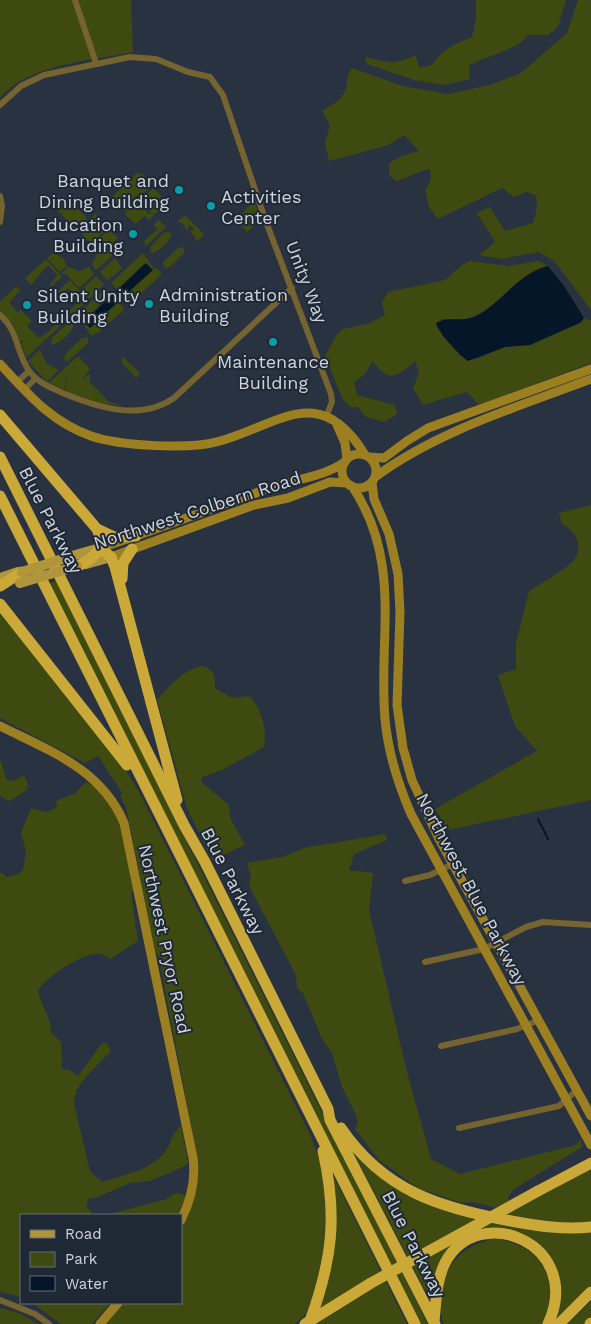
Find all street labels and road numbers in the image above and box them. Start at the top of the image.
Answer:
street label: Unity Way [282,238,333,327]
street label: Blue Parkway [15,463,87,578]
street label: Northwest Colbern Road [91,467,303,553]
street label: Northwest Blue Parkway [412,789,532,989]
street label: Blue Parkway [197,824,269,939]
street label: Northwest Pryor Road [135,842,195,1036]
street label: Blue Parkway [378,1187,450,1302]

